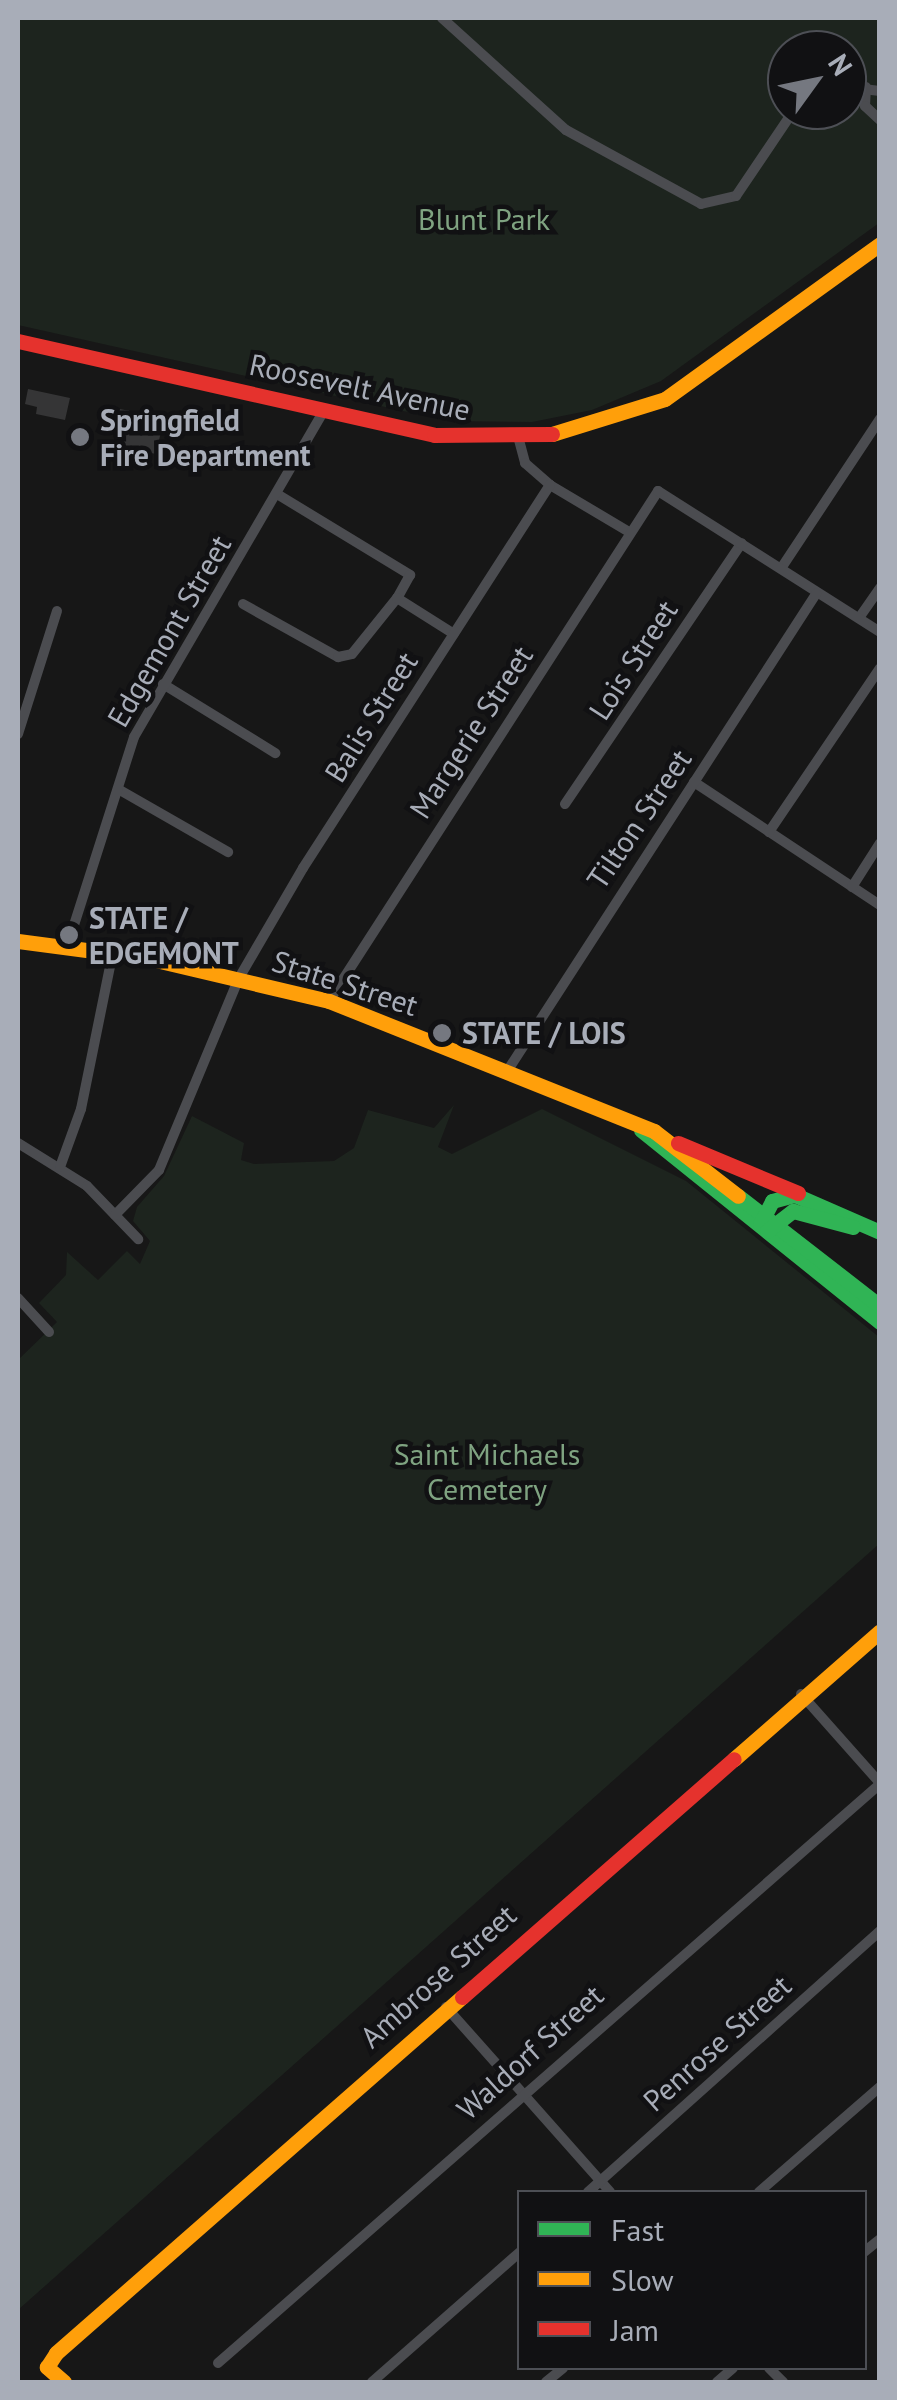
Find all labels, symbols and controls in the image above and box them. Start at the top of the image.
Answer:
north arrow [767,30,867,130]
text: N [820,47,861,82]
park label: Blunt Park [418,201,550,237]
street label: Roosevelt Avenue [246,346,474,428]
place label: Springfield Fire Department [100,402,311,472]
marker: Springfield Fire Department [69,426,91,448]
street label: Edgemont Street [100,529,238,733]
street label: Lois Street [581,594,685,726]
street label: Margerie Street [402,639,540,825]
street label: Balis Street [317,645,425,789]
street label: Tilton Street [579,742,699,896]
place label: STATE / EDGEMONT [89,900,239,970]
marker: STATE / EDGEMONT [58,924,80,946]
street label: State Street [268,943,422,1023]
place label: STATE / LOIS [462,1015,626,1051]
marker: STATE / LOIS [431,1022,453,1044]
park label: Saint Michaels Cemetery [394,1436,580,1506]
street label: Ambrose Street [353,1897,523,2055]
street label: Penrose Street [636,1967,798,2119]
street label: Waldorf Street [450,1977,610,2127]
legend [517,2190,867,2370]
text: Fast [611,2210,664,2249]
text: Slow [611,2260,674,2299]
text: Jam [611,2310,659,2349]

